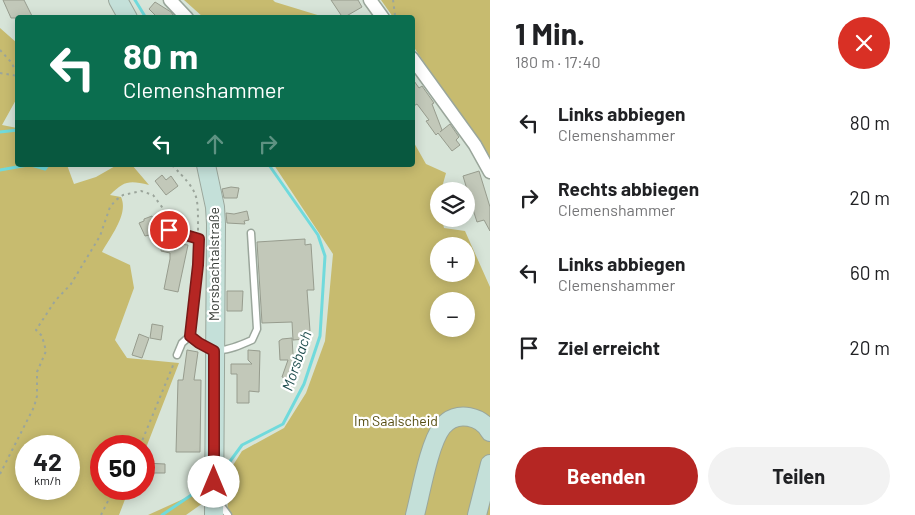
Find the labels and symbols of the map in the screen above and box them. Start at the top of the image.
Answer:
street label: Morsbachtalstraße [205,207,222,321]
pin [148,209,190,251]
water label: Morsbach [277,328,315,393]
park label: Im Saalscheid [354,412,438,429]
speed limit sign: 50 [90,435,155,500]
position arrow [187,455,239,507]

